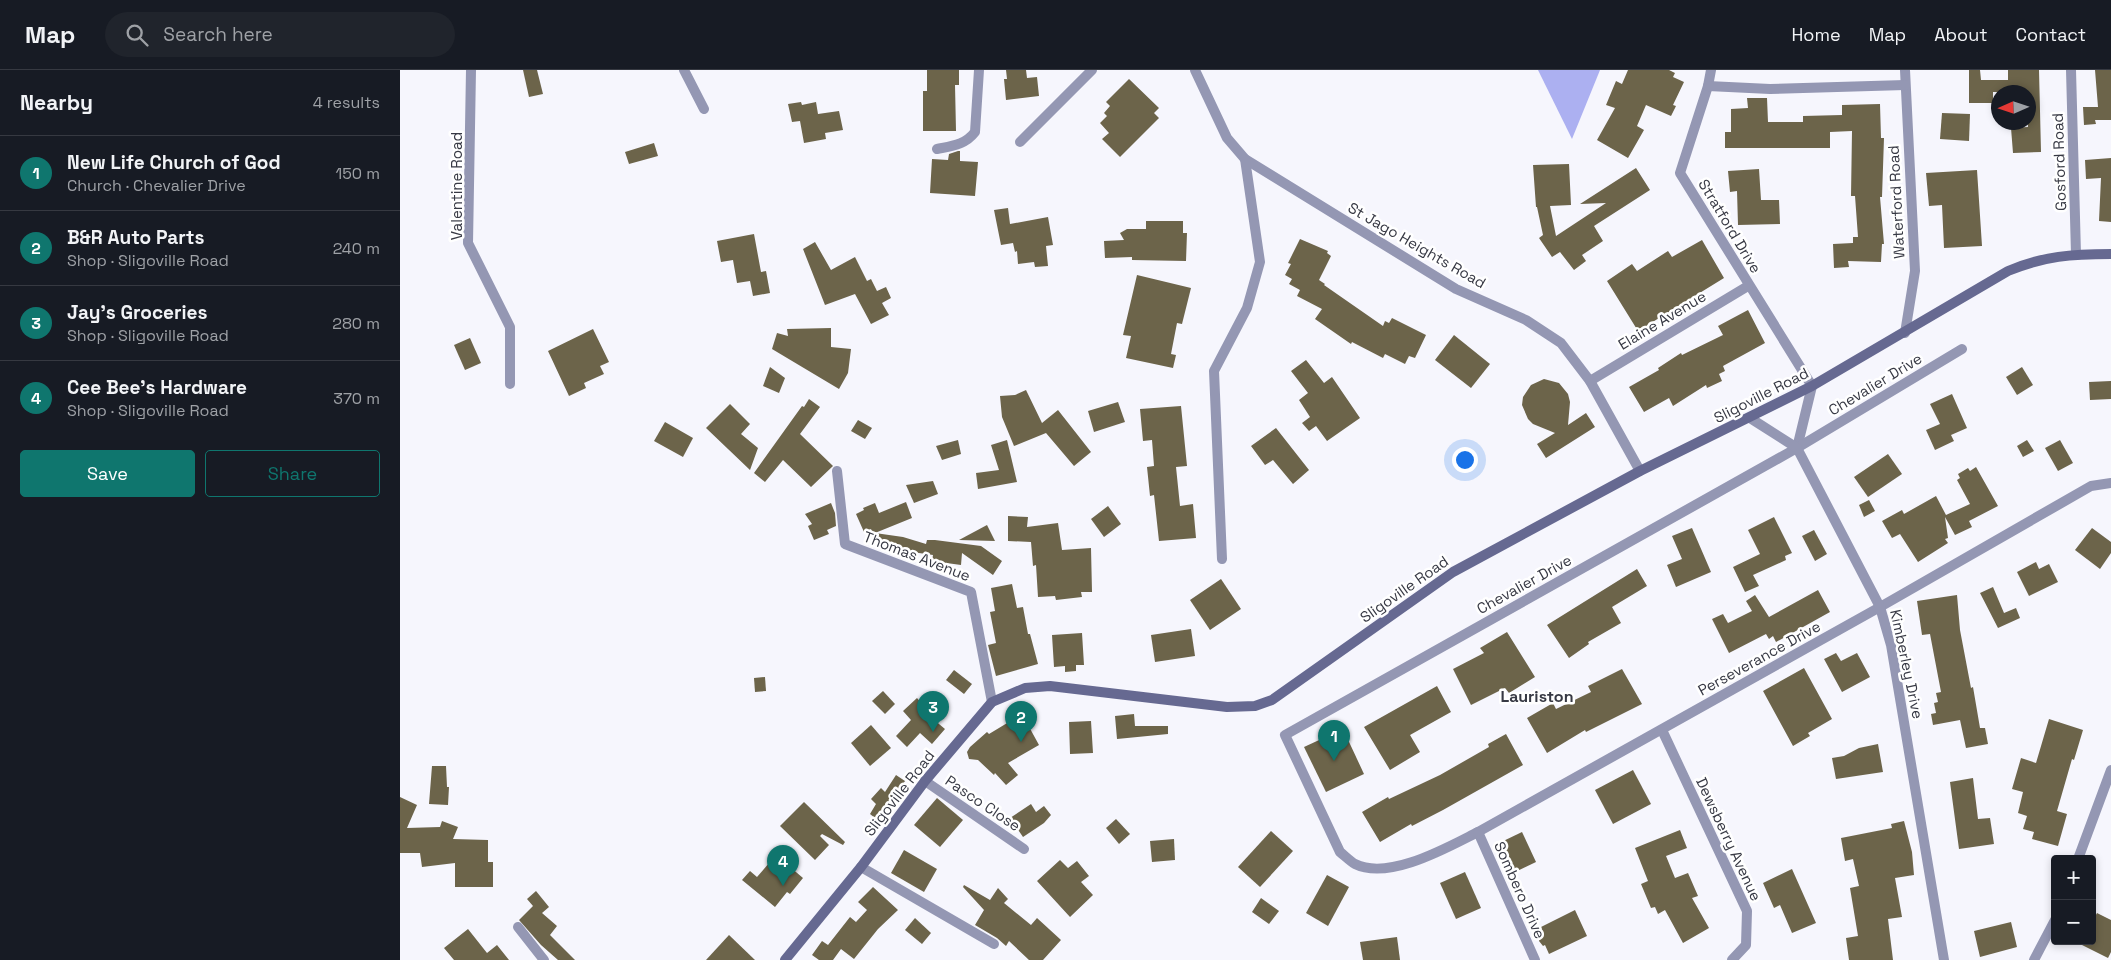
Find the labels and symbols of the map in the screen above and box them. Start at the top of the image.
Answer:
north arrow [1991,85,2036,130]
street label: Gosford Road [2048,113,2070,211]
street label: Valentine Road [447,132,466,240]
street label: Waterford Road [1884,145,1908,259]
street label: Stratford Drive [1694,175,1766,277]
street label: St Jago Heights Road [1345,198,1489,292]
street label: Elaine Avenue [1615,286,1709,354]
street label: Chevalier Drive [1825,349,1925,419]
street label: Sligoville Road [1710,363,1812,427]
your location [1452,447,1478,473]
street label: Thomas Avenue [861,527,973,585]
street label: Chevalier Drive [1473,550,1575,618]
street label: Sligoville Road [1356,551,1452,627]
street label: Kimberley Drive [1886,608,1928,721]
street label: Perseverance Drive [1694,616,1824,700]
district label: Lauriston [1500,686,1574,707]
pin: 3 [917,691,949,732]
pin: 2 [1005,701,1037,742]
pin: 1 [1318,720,1350,761]
street label: Sligoville Road [860,746,938,840]
street label: Pasco Close [942,771,1024,835]
street label: Dewsberry Avenue [1692,774,1766,904]
street label: Sombero Drive [1490,838,1550,942]
pin: 4 [767,845,799,886]

